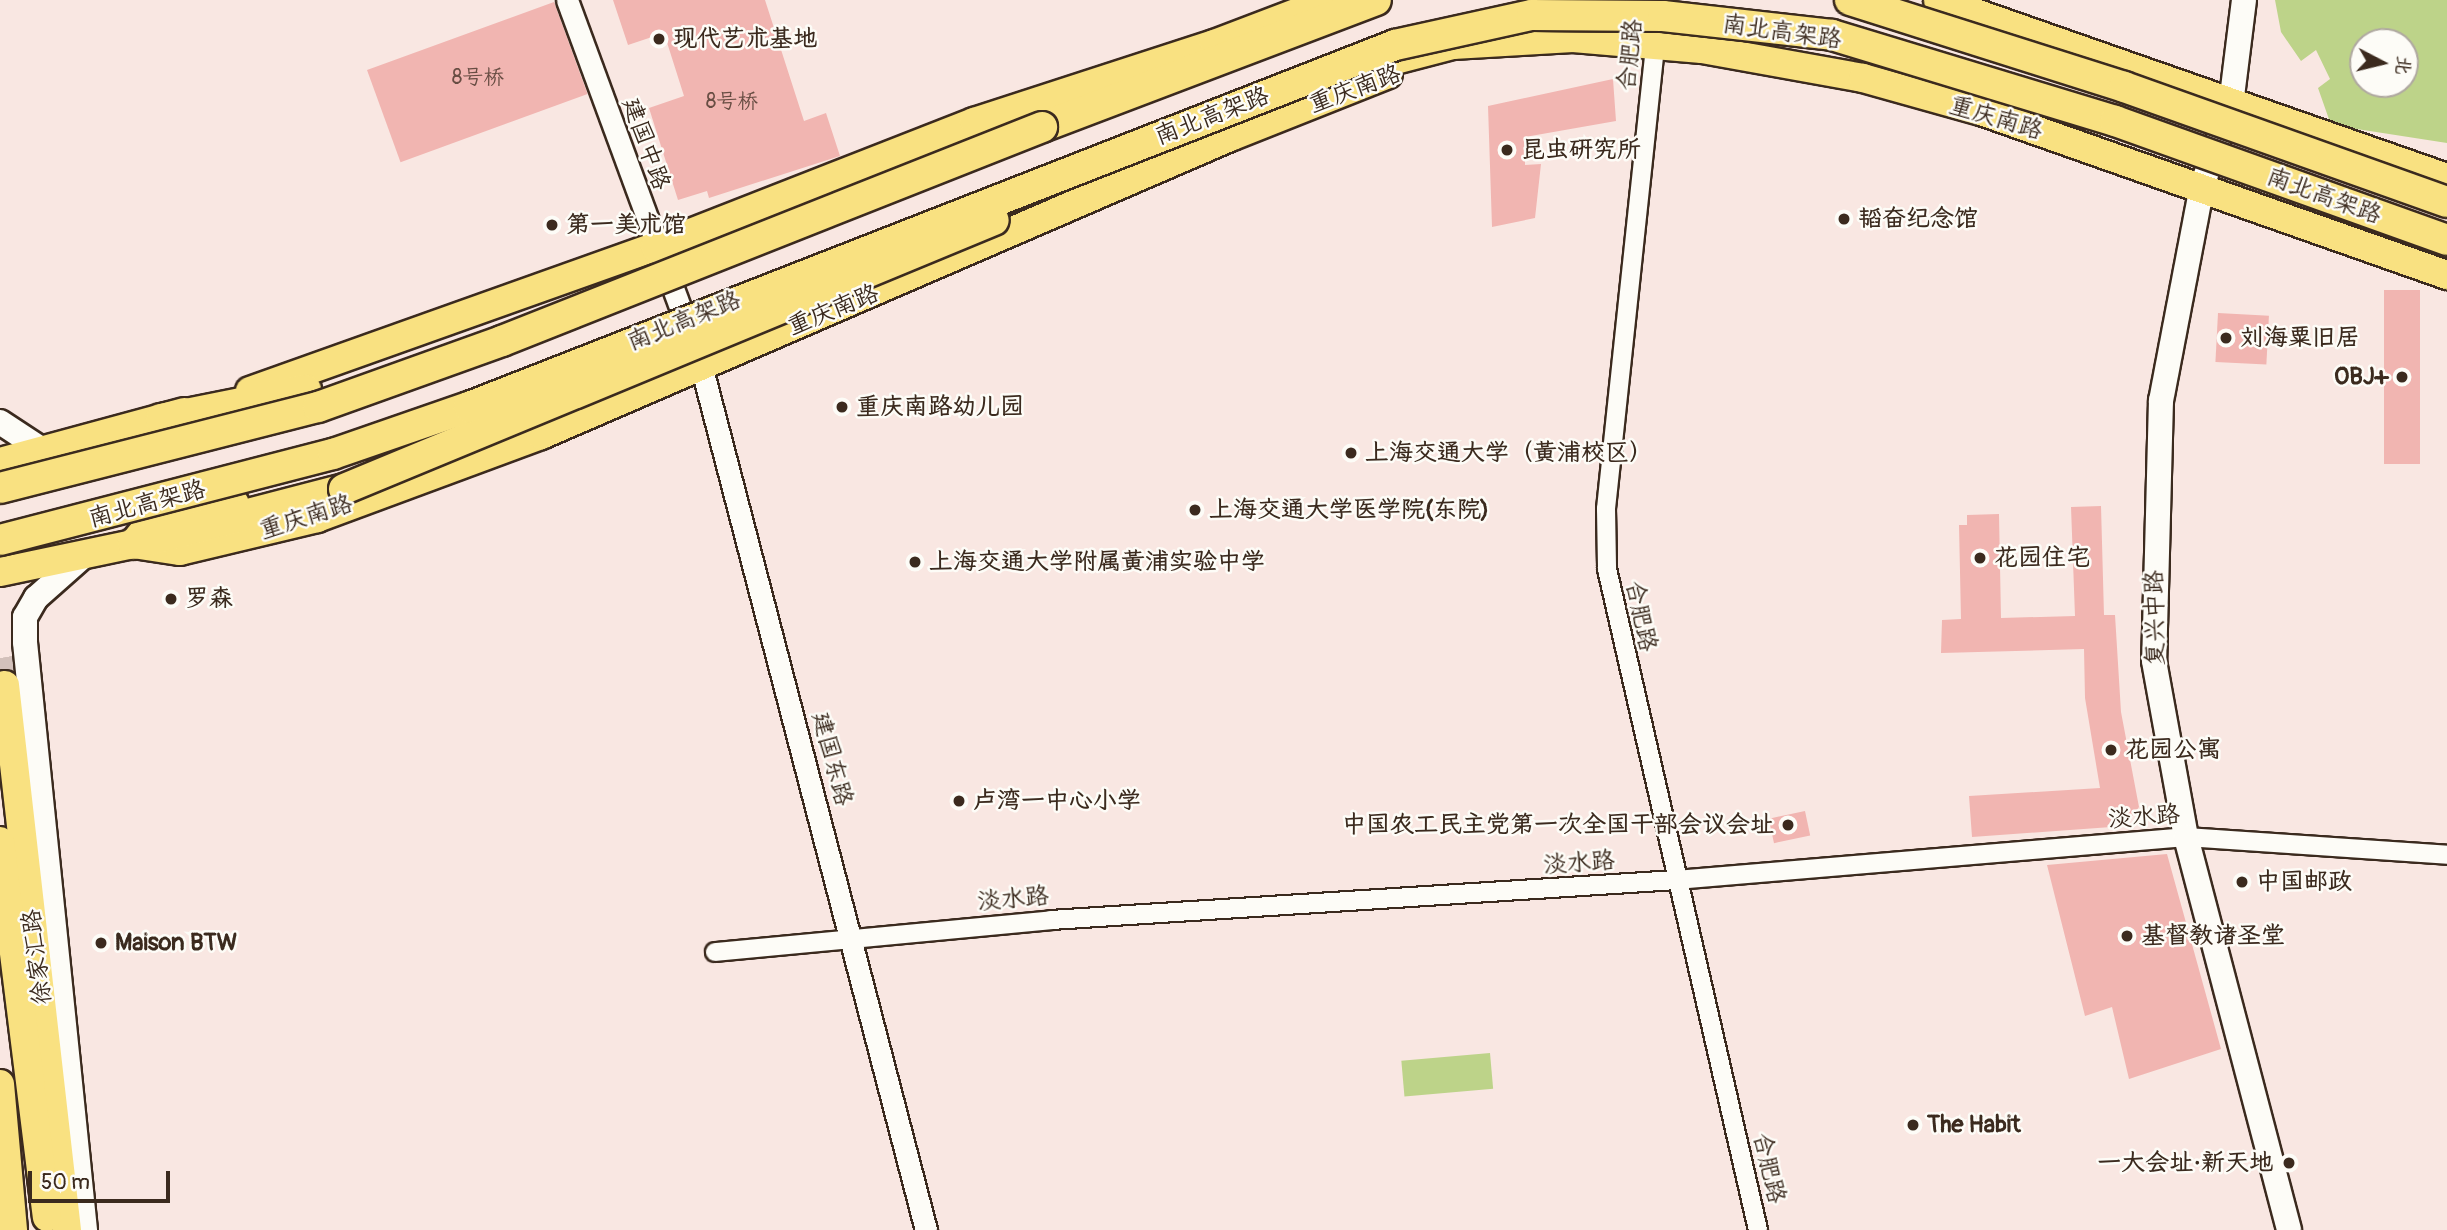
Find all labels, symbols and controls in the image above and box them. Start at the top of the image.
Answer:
street label: 南北高架路 [1721,9,1843,55]
street label: 合肥路 [1612,18,1648,92]
place label: 现代艺术基地 [673,25,817,53]
north arrow [2349,28,2419,98]
marker: 现代艺术基地 [651,31,667,47]
text: 北 [2390,54,2416,76]
street label: 重庆南路 [1305,59,1405,119]
house number: 8号桥 [452,65,504,91]
street label: 南北高架路 [1151,81,1273,151]
house number: 8号桥 [706,89,758,115]
street label: 重庆南路 [1946,90,2046,146]
street label: 建国中路 [616,94,676,194]
place label: 昆虫研究所 [1521,136,1641,164]
marker: 昆虫研究所 [1499,142,1515,158]
street label: 南北高架路 [2263,162,2385,230]
place label: 韬奋纪念馆 [1858,205,1978,233]
place label: 第一美术馆 [566,211,686,239]
marker: 韬奋纪念馆 [1836,211,1852,227]
marker: 第一美术馆 [544,217,560,233]
street label: 重庆南路 [783,279,883,341]
street label: 南北高架路 [623,285,745,357]
place label: 刘海粟旧居 [2240,324,2360,352]
marker: 刘海粟旧居 [2218,330,2234,346]
place label: OBJ+ [2334,363,2388,391]
marker: OBJ+ [2394,369,2410,385]
place label: 重庆南路幼儿园 [856,393,1024,421]
marker: 重庆南路幼儿园 [834,399,850,415]
place label: 上海交通大学（黄浦校区） [1365,439,1653,467]
marker: 上海交通大学（黄浦校区） [1343,445,1359,461]
street label: 南北高架路 [85,475,209,533]
street label: 重庆南路 [256,489,356,545]
place label: 上海交通大学医学院(东院) [1209,496,1489,524]
marker: 上海交通大学医学院(东院) [1187,502,1203,518]
place label: 花园住宅 [1994,544,2090,572]
place label: 上海交通大学附属黄浦实验中学 [929,548,1265,576]
marker: 花园住宅 [1972,550,1988,566]
marker: 上海交通大学附属黄浦实验中学 [907,554,923,570]
street label: 复兴中路 [2140,570,2170,666]
street label: 合肥路 [1619,578,1663,654]
place label: 罗森 [185,585,233,613]
marker: 罗森 [163,591,179,607]
street label: 建国东路 [806,709,858,809]
place label: 花园公寓 [2125,736,2221,764]
marker: 花园公寓 [2103,742,2119,758]
place label: 卢湾一中心小学 [973,787,1141,815]
marker: 卢湾一中心小学 [951,793,967,809]
street label: 淡水路 [2107,800,2181,834]
place label: 中国农工民主党第一次全国干部会议会址 [1342,811,1774,839]
marker: 中国农工民主党第一次全国干部会议会址 [1780,817,1796,833]
street label: 淡水路 [1542,846,1616,880]
place label: 中国邮政 [2256,868,2352,896]
marker: 中国邮政 [2234,874,2250,890]
street label: 淡水路 [976,882,1050,916]
street label: 徐家汇路 [17,908,57,1006]
place label: 基督教诸圣堂 [2141,922,2285,950]
marker: 基督教诸圣堂 [2119,928,2135,944]
place label: Maison BTW [115,929,237,957]
marker: Maison BTW [93,935,109,951]
place label: The Habit [1927,1111,2021,1139]
marker: The Habit [1905,1117,1921,1133]
street label: 合肥路 [1747,1130,1791,1206]
place label: 一大会址·新天地 [2097,1149,2273,1177]
marker: 一大会址·新天地 [2279,1153,2299,1173]
scale bar [32,1156,173,1200]
text: 50 m [41,1169,90,1196]

